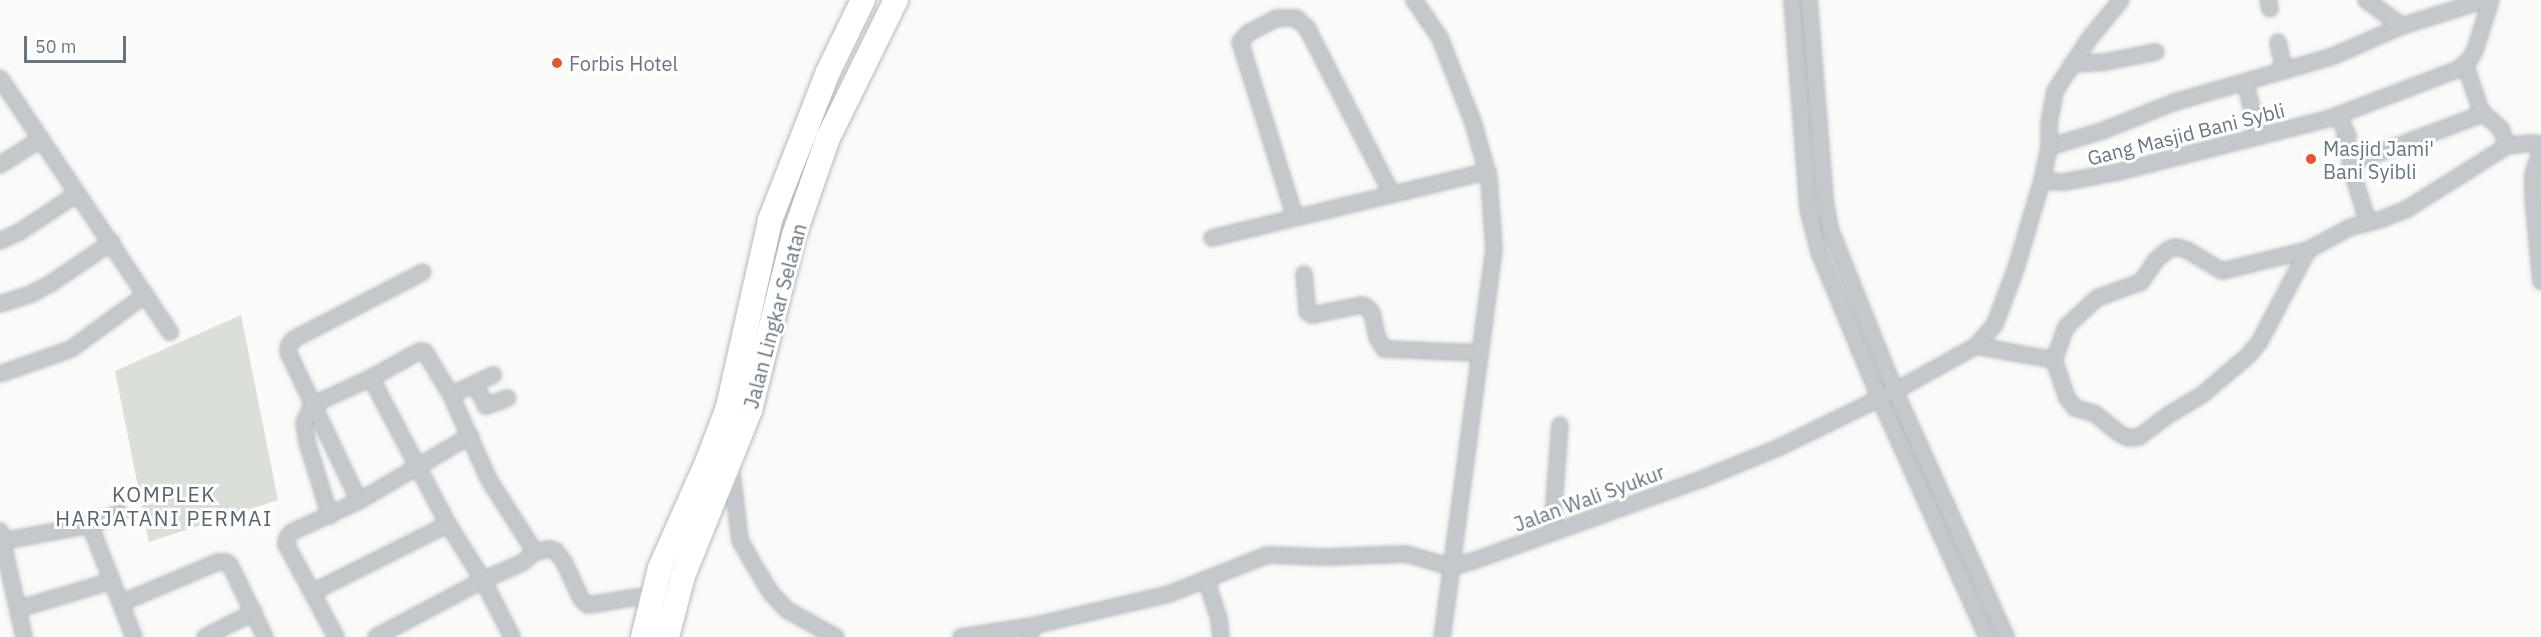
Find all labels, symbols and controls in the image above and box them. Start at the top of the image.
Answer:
scale bar [27,24,129,62]
text: 50 m [35,35,77,58]
place label: Forbis Hotel [569,51,678,75]
marker: Forbis Hotel [550,56,564,70]
street label: Gang Masjid Bani Sybli [2085,98,2287,170]
place label: Masjid Jami' Bani Syibli [2323,136,2434,183]
marker: Masjid Jami' Bani Syibli [2304,152,2318,166]
street label: Jalan Lingkar Selatan [739,221,811,411]
street label: Jalan Wali Syukur [1510,460,1668,536]
district label: KOMPLEK HARJATANI PERMAI [55,481,273,531]

